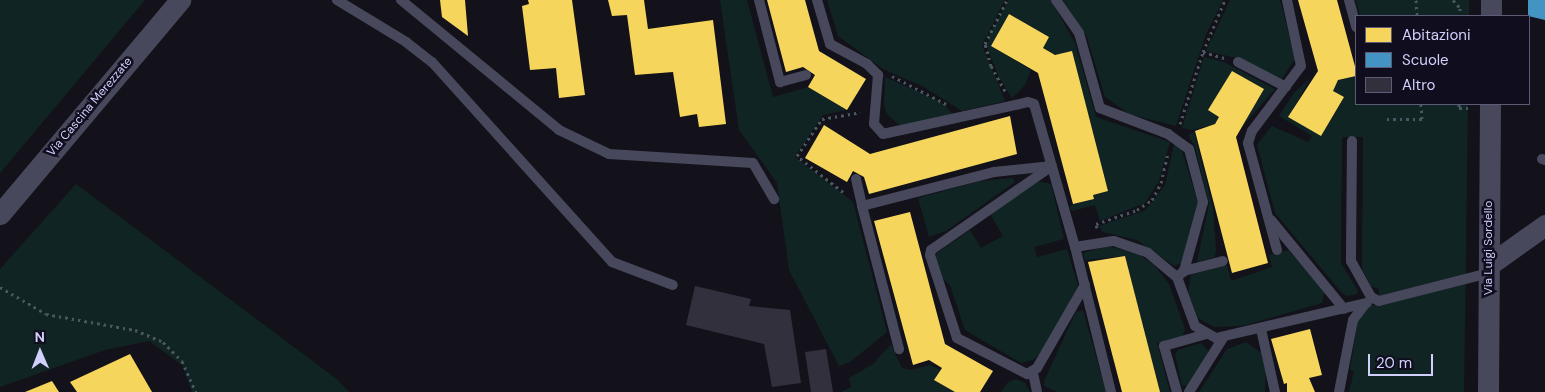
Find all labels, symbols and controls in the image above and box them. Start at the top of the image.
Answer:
legend [1355,15,1530,105]
text: Abitazioni [1402,25,1471,45]
text: Scuole [1402,50,1449,70]
street label: Via Cascina Merezzate [44,55,136,159]
text: Altro [1402,75,1435,95]
street label: Via Luigi Sordello [1482,201,1496,295]
north arrow [15,327,65,377]
text: N [34,328,45,346]
scale bar [1370,344,1435,376]
text: 20 m [1376,353,1412,373]

